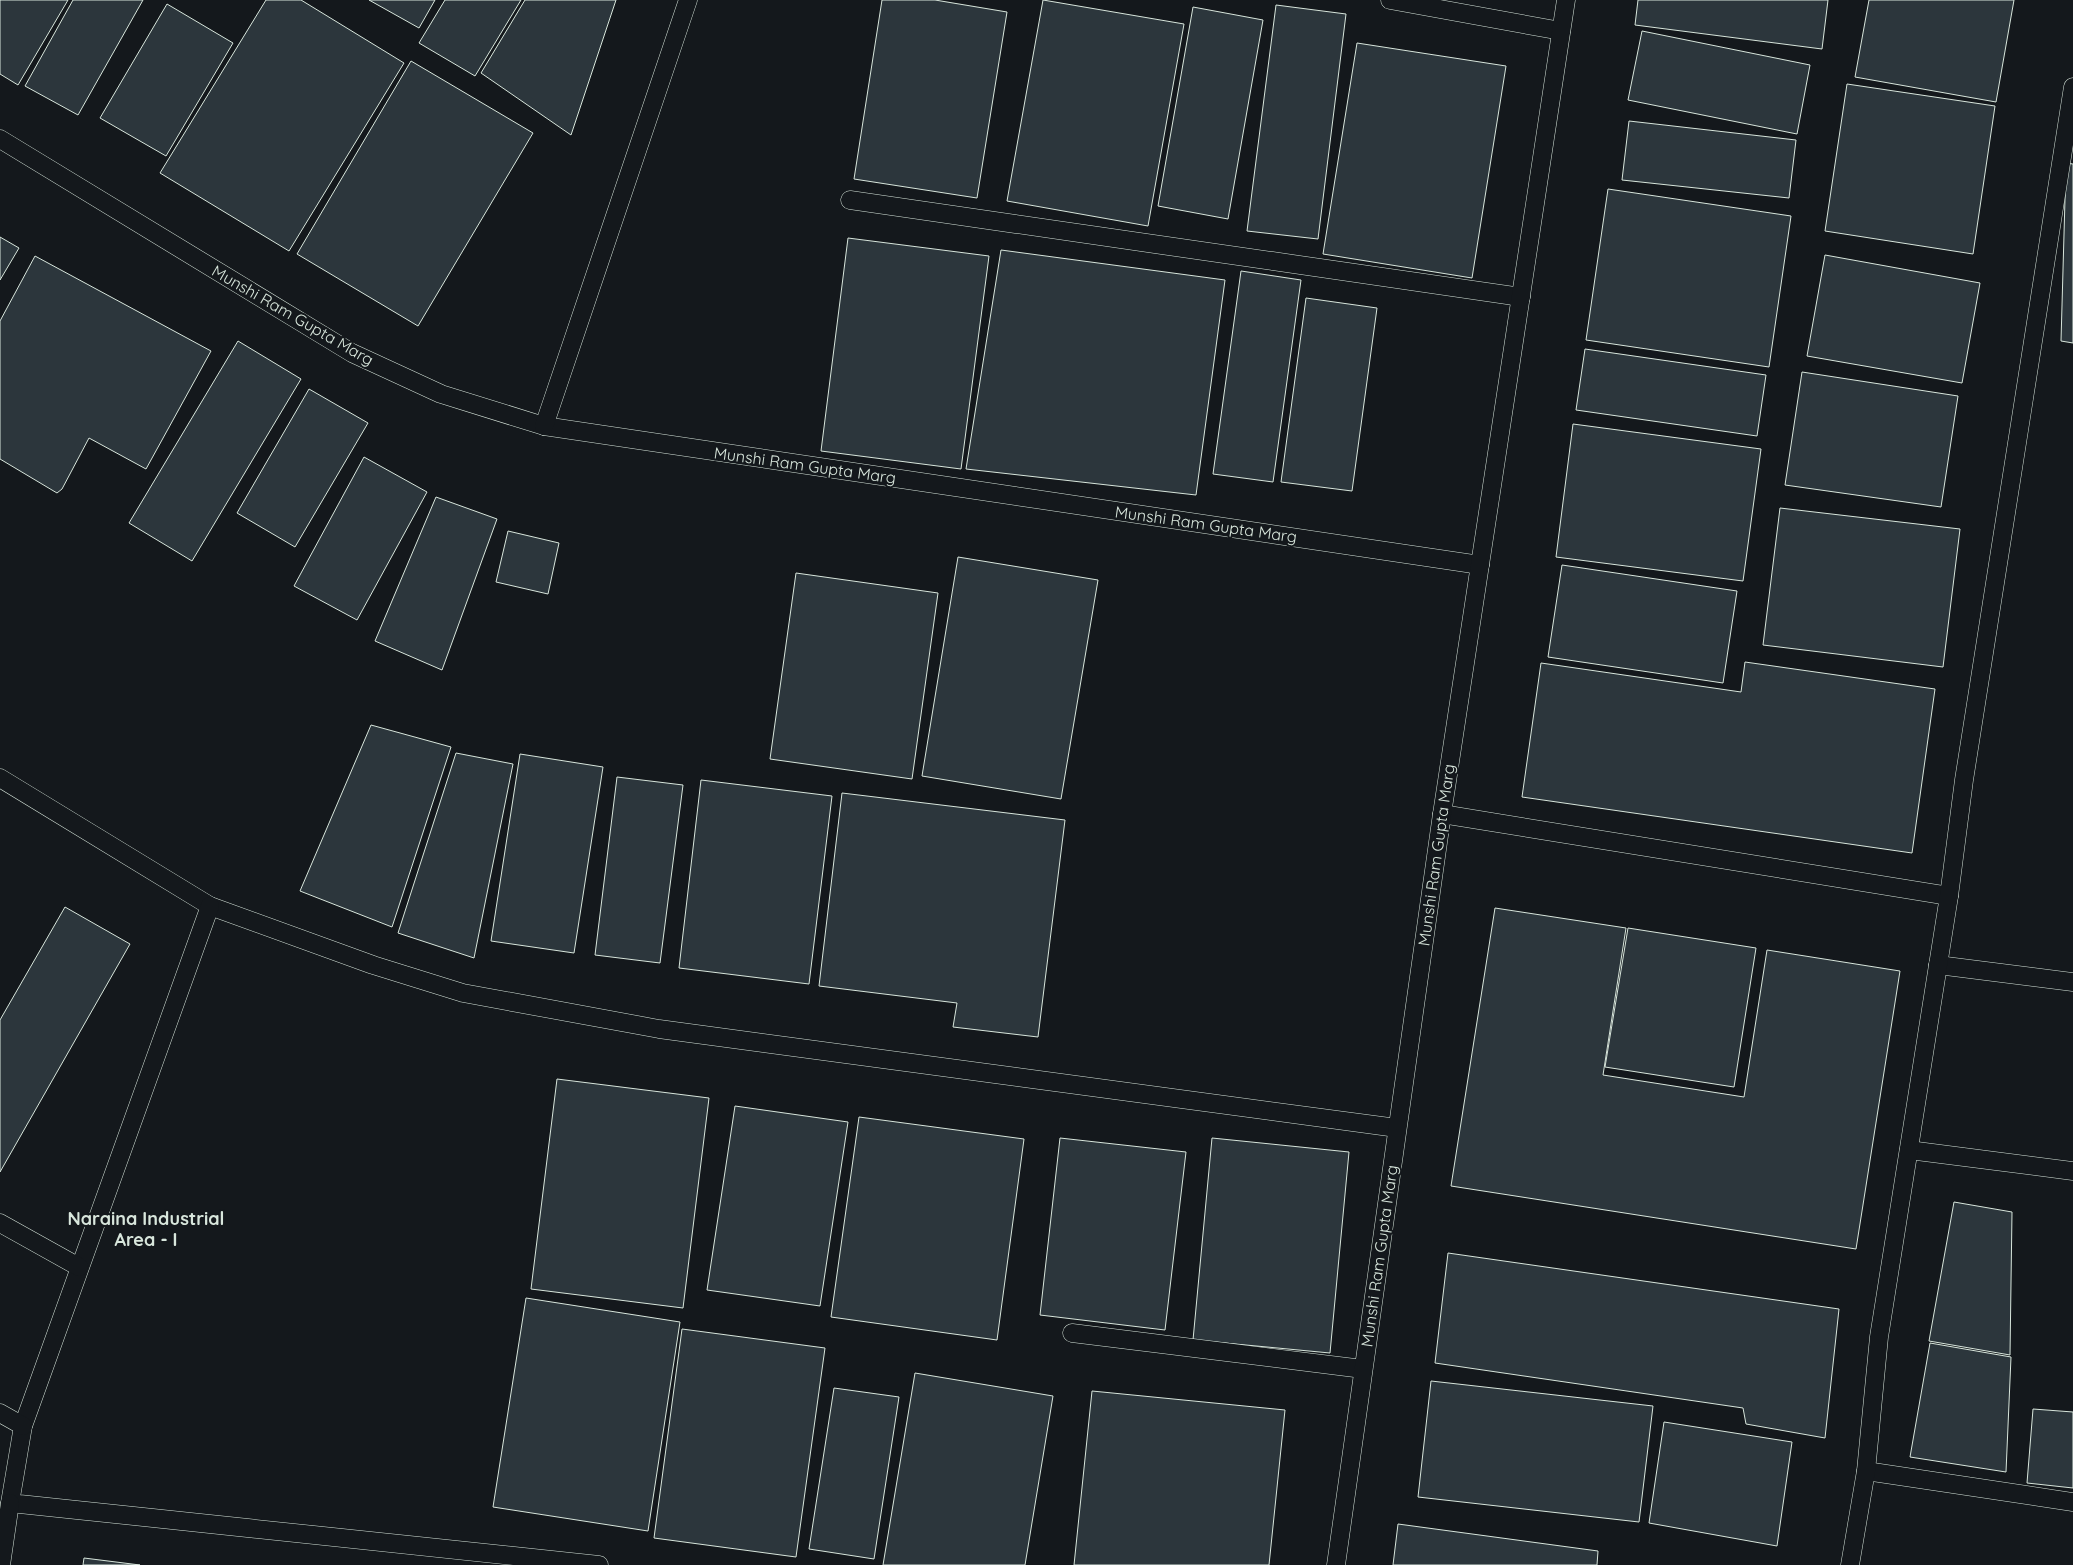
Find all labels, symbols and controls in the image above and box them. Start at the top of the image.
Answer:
street label: Munshi Ram Gupta Marg [208,260,378,370]
street label: Munshi Ram Gupta Marg [713,442,897,488]
street label: Munshi Ram Gupta Marg [1114,501,1298,547]
street label: Munshi Ram Gupta Marg [1413,763,1459,947]
street label: Munshi Ram Gupta Marg [1356,1164,1402,1348]
district label: Naraina Industrial Area - I [68,1207,224,1251]

